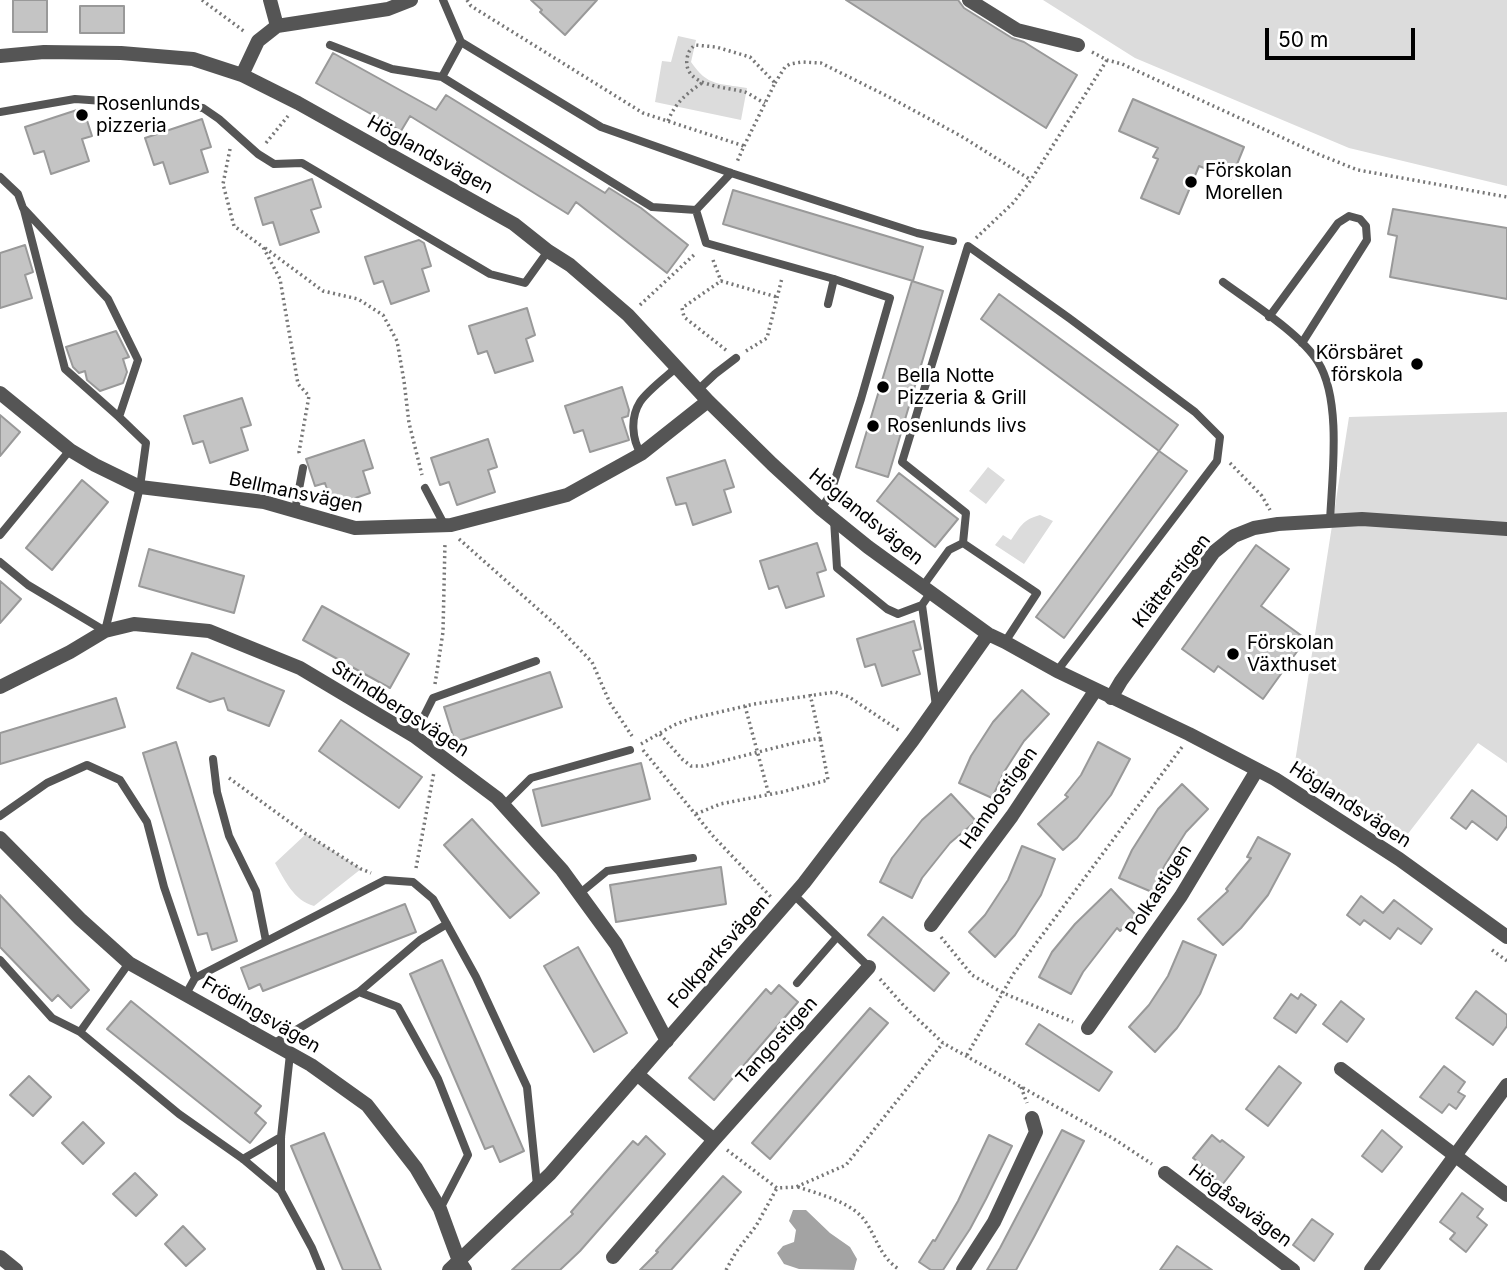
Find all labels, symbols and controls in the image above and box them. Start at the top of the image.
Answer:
scale bar [1269,14,1420,58]
text: 50 m [1278,27,1328,52]
place label: Rosenlunds pizzeria [96,93,200,137]
marker: Rosenlunds pizzeria [74,107,90,123]
street label: Höglandsvägen [363,111,497,199]
place label: Förskolan Morellen [1205,160,1292,204]
marker: Förskolan Morellen [1183,174,1199,190]
place label: Körsbäret förskola [1316,342,1403,386]
marker: Körsbäret förskola [1409,356,1425,372]
place label: Bella Notte Pizzeria & Grill [897,365,1027,409]
marker: Bella Notte Pizzeria & Grill [875,379,891,395]
place label: Rosenlunds livs [887,415,1027,437]
marker: Rosenlunds livs [865,418,881,434]
street label: Höglandsvägen [804,464,928,570]
street label: Bellmansvägen [227,468,365,518]
street label: Klätterstigen [1128,530,1216,632]
place label: Förskolan Växthuset [1247,632,1337,676]
marker: Förskolan Växthuset [1225,646,1241,662]
street label: Strindbergsvägen [327,656,473,762]
street label: Hambostigen [955,743,1043,853]
street label: Höglandsvägen [1285,757,1415,853]
street label: Polkastigen [1121,840,1197,940]
street label: Folkparksvägen [664,891,774,1013]
street label: Frödingsvägen [198,972,324,1058]
street label: Tangostigen [732,992,822,1090]
street label: Högåsavägen [1184,1160,1296,1252]

